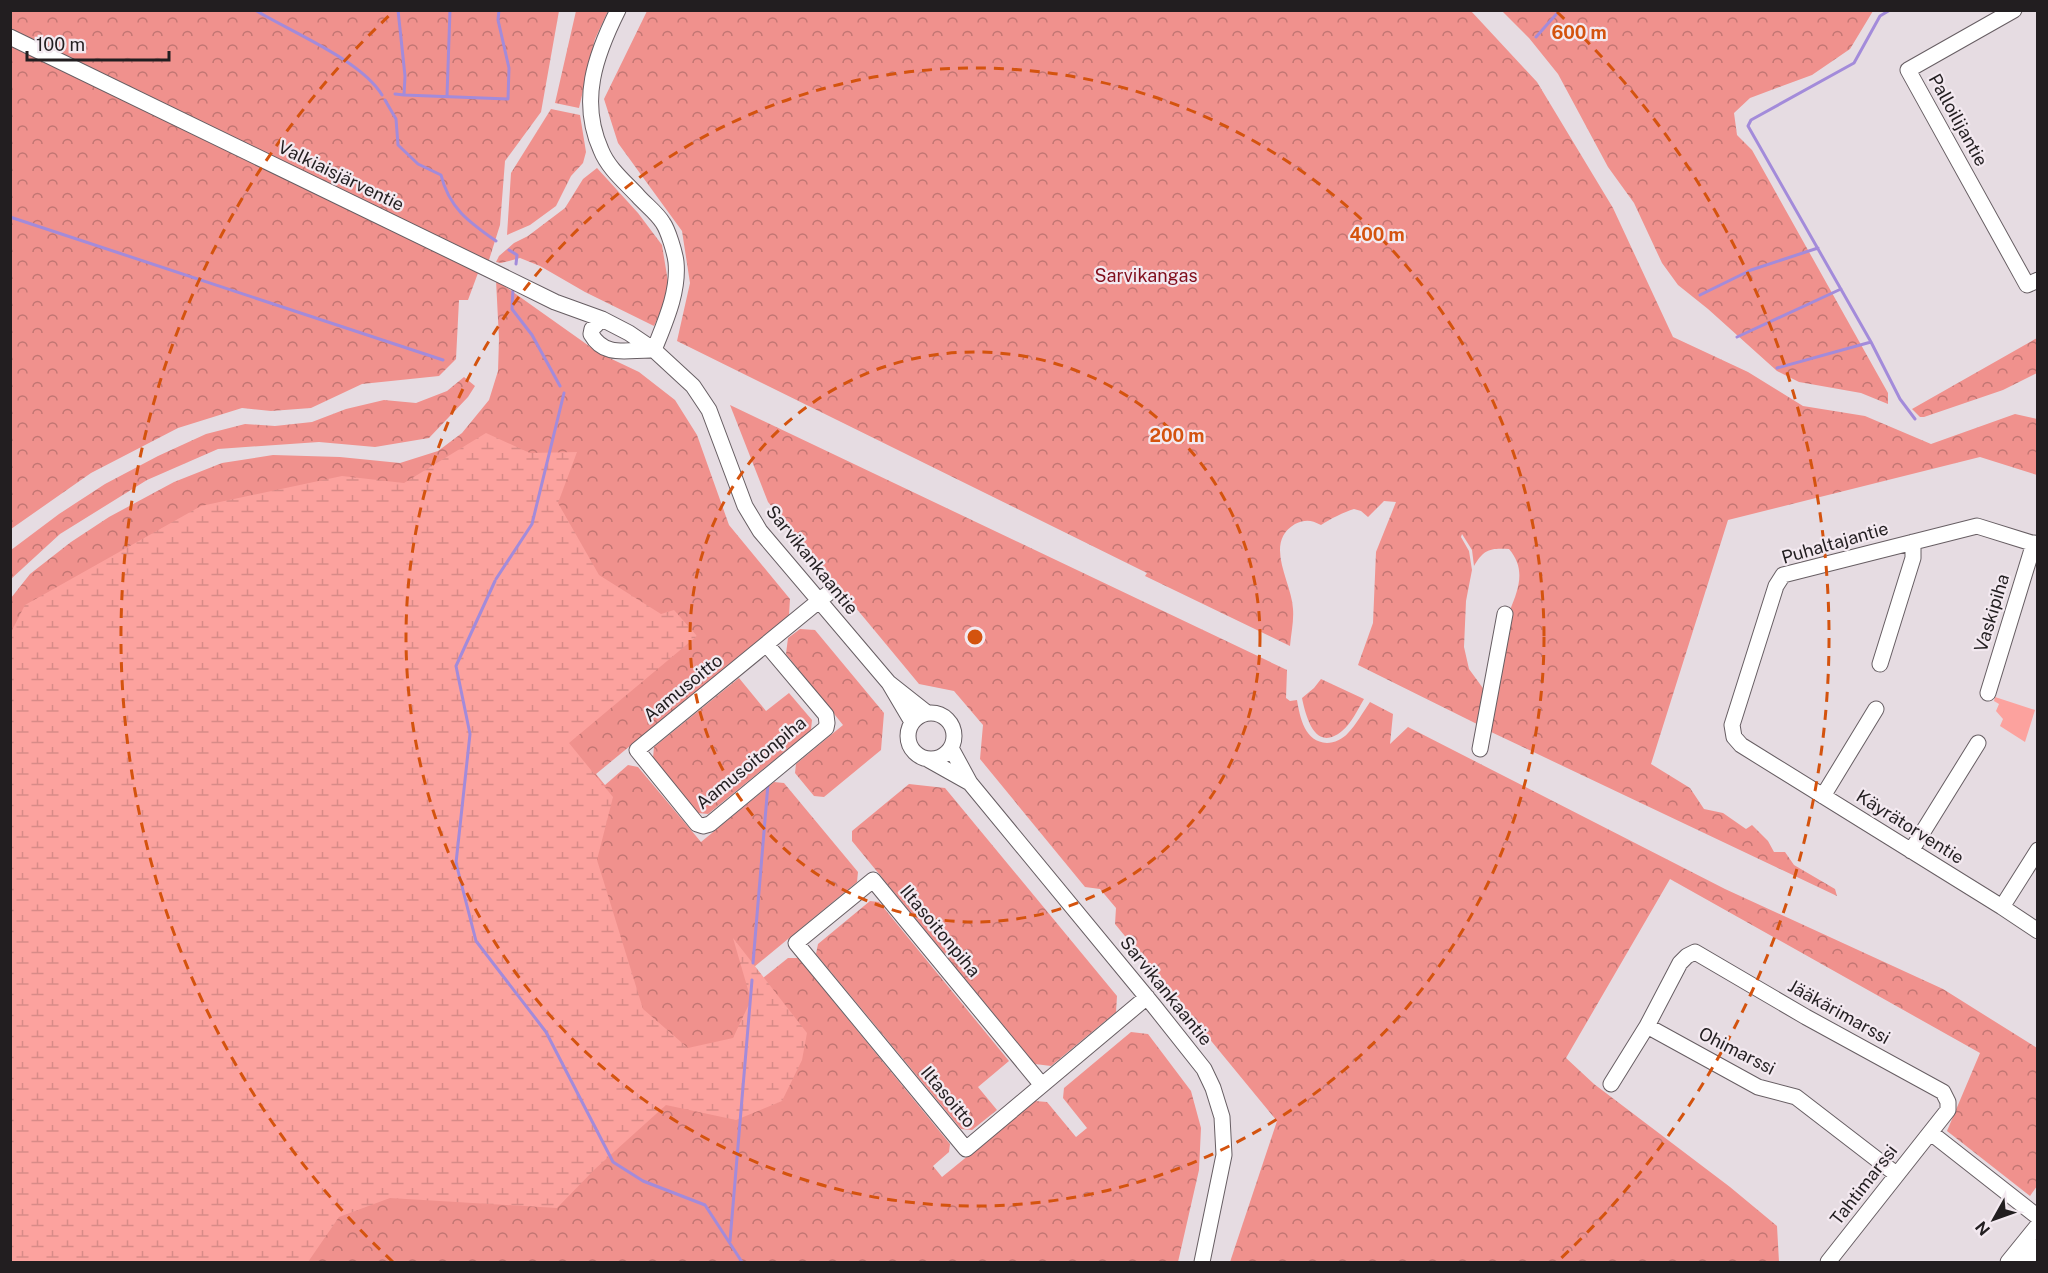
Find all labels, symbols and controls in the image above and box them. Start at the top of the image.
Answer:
text: 600 m [1551,22,1607,43]
scale bar [27,24,170,62]
text: 100 m [36,34,85,55]
street label: Palloilijantie [1924,70,1992,170]
street label: Valkiaisjärventie [275,136,408,215]
text: 400 m [1349,224,1405,245]
park label: Sarvikangas [1095,265,1198,286]
text: 200 m [1150,425,1204,446]
street label: Sarvikankaantie [762,501,863,619]
street label: Puhaltajantie [1779,517,1891,568]
street label: Vaskipiha [1970,571,2013,654]
centre of rings [965,627,985,647]
street label: Aamusoitto [639,649,726,726]
street label: Aamusoitonpiha [691,712,810,813]
street label: Käyrätorventie [1853,785,1968,868]
street label: Iltasoitonpiha [896,881,985,981]
street label: Sarvikankaantie [1116,932,1217,1050]
street label: Jääkärimarssi [1785,975,1894,1048]
street label: Ohimarssi [1695,1022,1779,1079]
street label: Iltasoitto [917,1062,980,1132]
street label: Tahtimarssi [1826,1140,1902,1229]
north arrow [1964,1189,2024,1249]
text: N [1972,1217,1994,1239]

